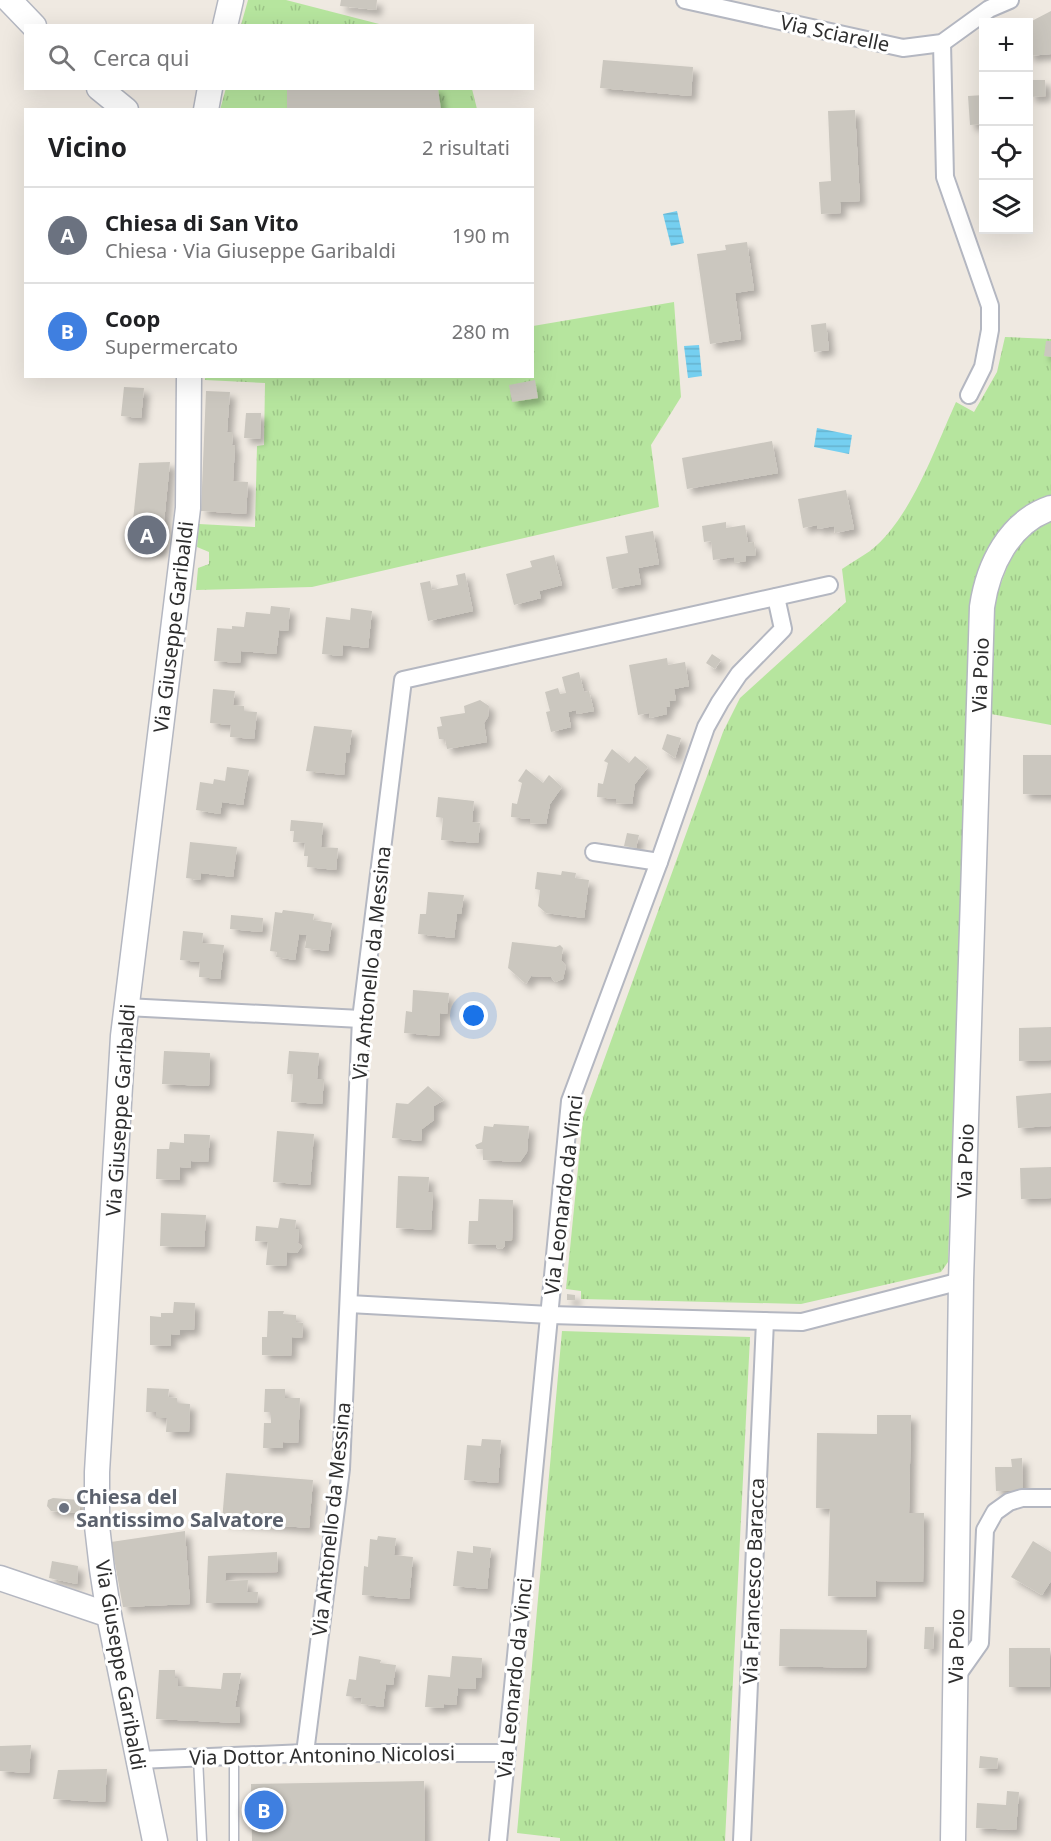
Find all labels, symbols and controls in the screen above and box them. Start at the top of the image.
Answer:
street label: Via Sciarelle [778,8,892,58]
map controls [979,18,1033,234]
button: + [979,18,1033,72]
search box [24,24,534,90]
icon: search [45,41,78,74]
text: Cerca qui [93,42,189,72]
button: − [979,72,1033,126]
button: locate [979,126,1033,180]
text: Vicino [48,129,127,165]
text: 2 risultati [422,134,510,161]
button: layers [979,180,1033,234]
text: Chiesa di San Vito [105,207,299,237]
text: A [61,222,74,249]
text: 190 m [452,222,510,249]
text: Chiesa · Via Giuseppe Garibaldi [105,237,396,264]
text: Coop [105,303,161,333]
text: B [61,318,74,345]
text: 280 m [452,318,510,345]
text: Supermercato [105,333,238,360]
pin: A [128,512,166,558]
street label: Via Giuseppe Garibaldi [147,520,199,734]
street label: Via Poio [965,637,995,713]
street label: Via Antonello da Messina [345,845,397,1081]
your location [459,1001,488,1030]
street label: Via Giuseppe Garibaldi [99,1003,141,1217]
street label: Via Leonardo da Vinci [537,1093,589,1297]
street label: Via Poio [950,1123,980,1199]
street label: Via Antonello da Messina [305,1401,357,1637]
street label: Via Francesco Baracca [736,1477,770,1685]
place label: Chiesa del Santissimo Salvatore [76,1483,284,1533]
marker: Chiesa del Santissimo Salvatore [57,1501,71,1515]
street label: Via Giuseppe Garibaldi [89,1558,153,1772]
street label: Via Leonardo da Vinci [490,1576,538,1780]
street label: Via Poio [942,1608,970,1684]
street label: Via Dottor Antonino Nicolosi [189,1739,455,1771]
pin: B [244,1788,284,1832]

